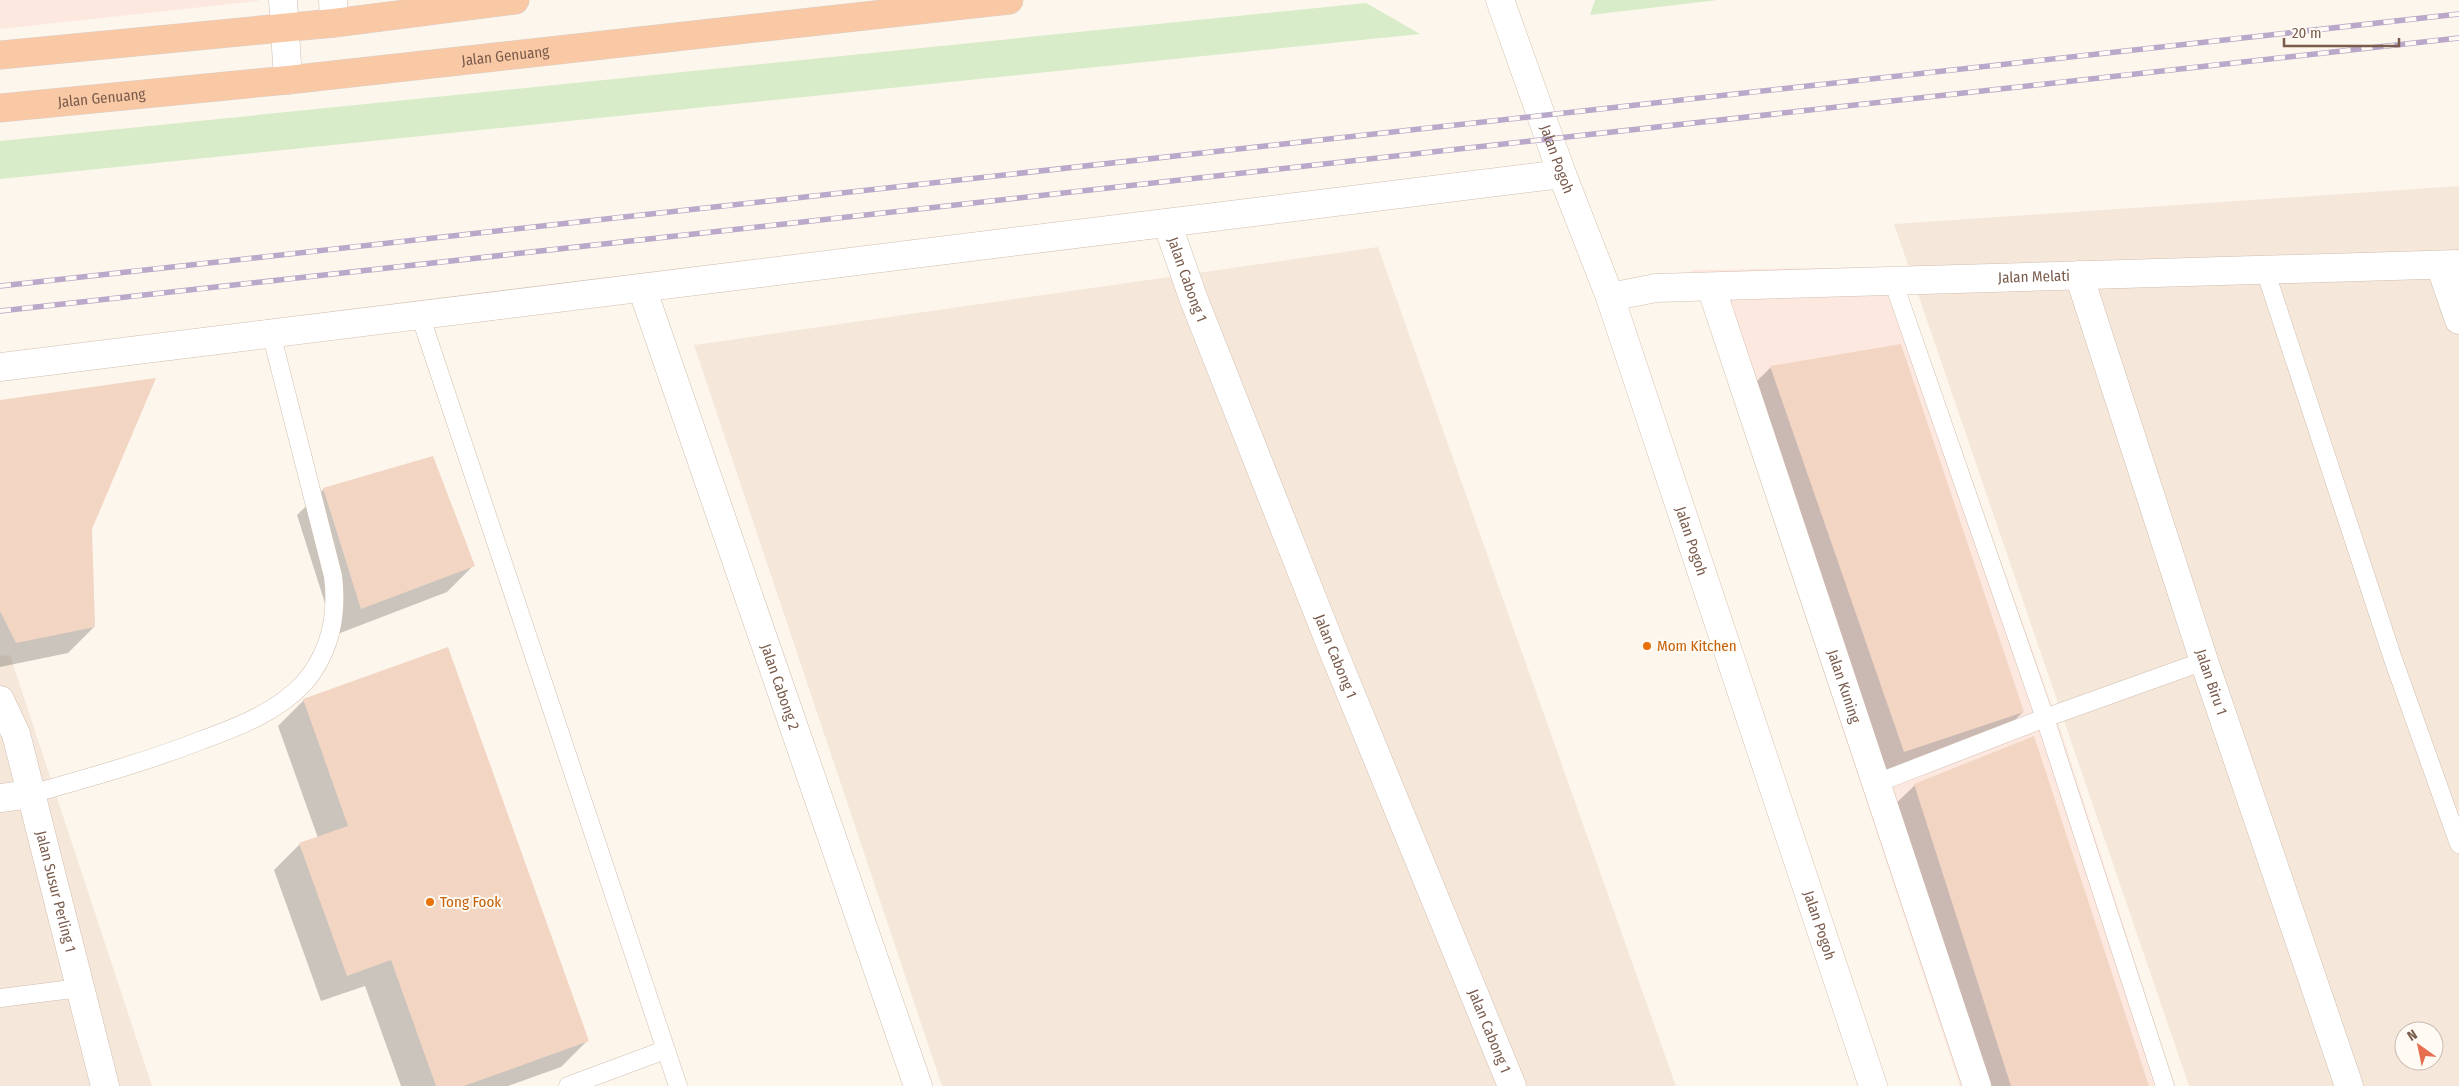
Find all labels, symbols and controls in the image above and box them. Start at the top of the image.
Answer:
scale bar [2284,15,2399,47]
text: 20 m [2292,24,2322,42]
street label: Jalan Genuang [461,42,550,70]
street label: Jalan Genuang [57,85,146,111]
street label: Jalan Pogoh [1536,122,1578,196]
street label: Jalan Cabong 1 [1164,235,1211,325]
street label: Jalan Melati [1998,267,2070,287]
street label: Jalan Pogoh [1671,504,1711,578]
street label: Jalan Cabong 1 [1311,612,1361,701]
place label: Mom Kitchen [1657,637,1737,655]
marker: Mom Kitchen [1641,640,1653,652]
street label: Jalan Cabong 2 [757,641,803,733]
street label: Jalan Kuning [1823,647,1865,725]
street label: Jalan Biru 1 [2192,647,2231,717]
street label: Jalan Susur Perling 1 [32,829,80,954]
street label: Jalan Pogoh [1800,888,1839,962]
place label: Tong Fook [440,893,501,911]
marker: Tong Fook [424,896,436,908]
street label: Jalan Cabong 1 [1464,986,1515,1076]
north arrow [2394,1021,2444,1071]
text: N [2404,1026,2420,1045]

